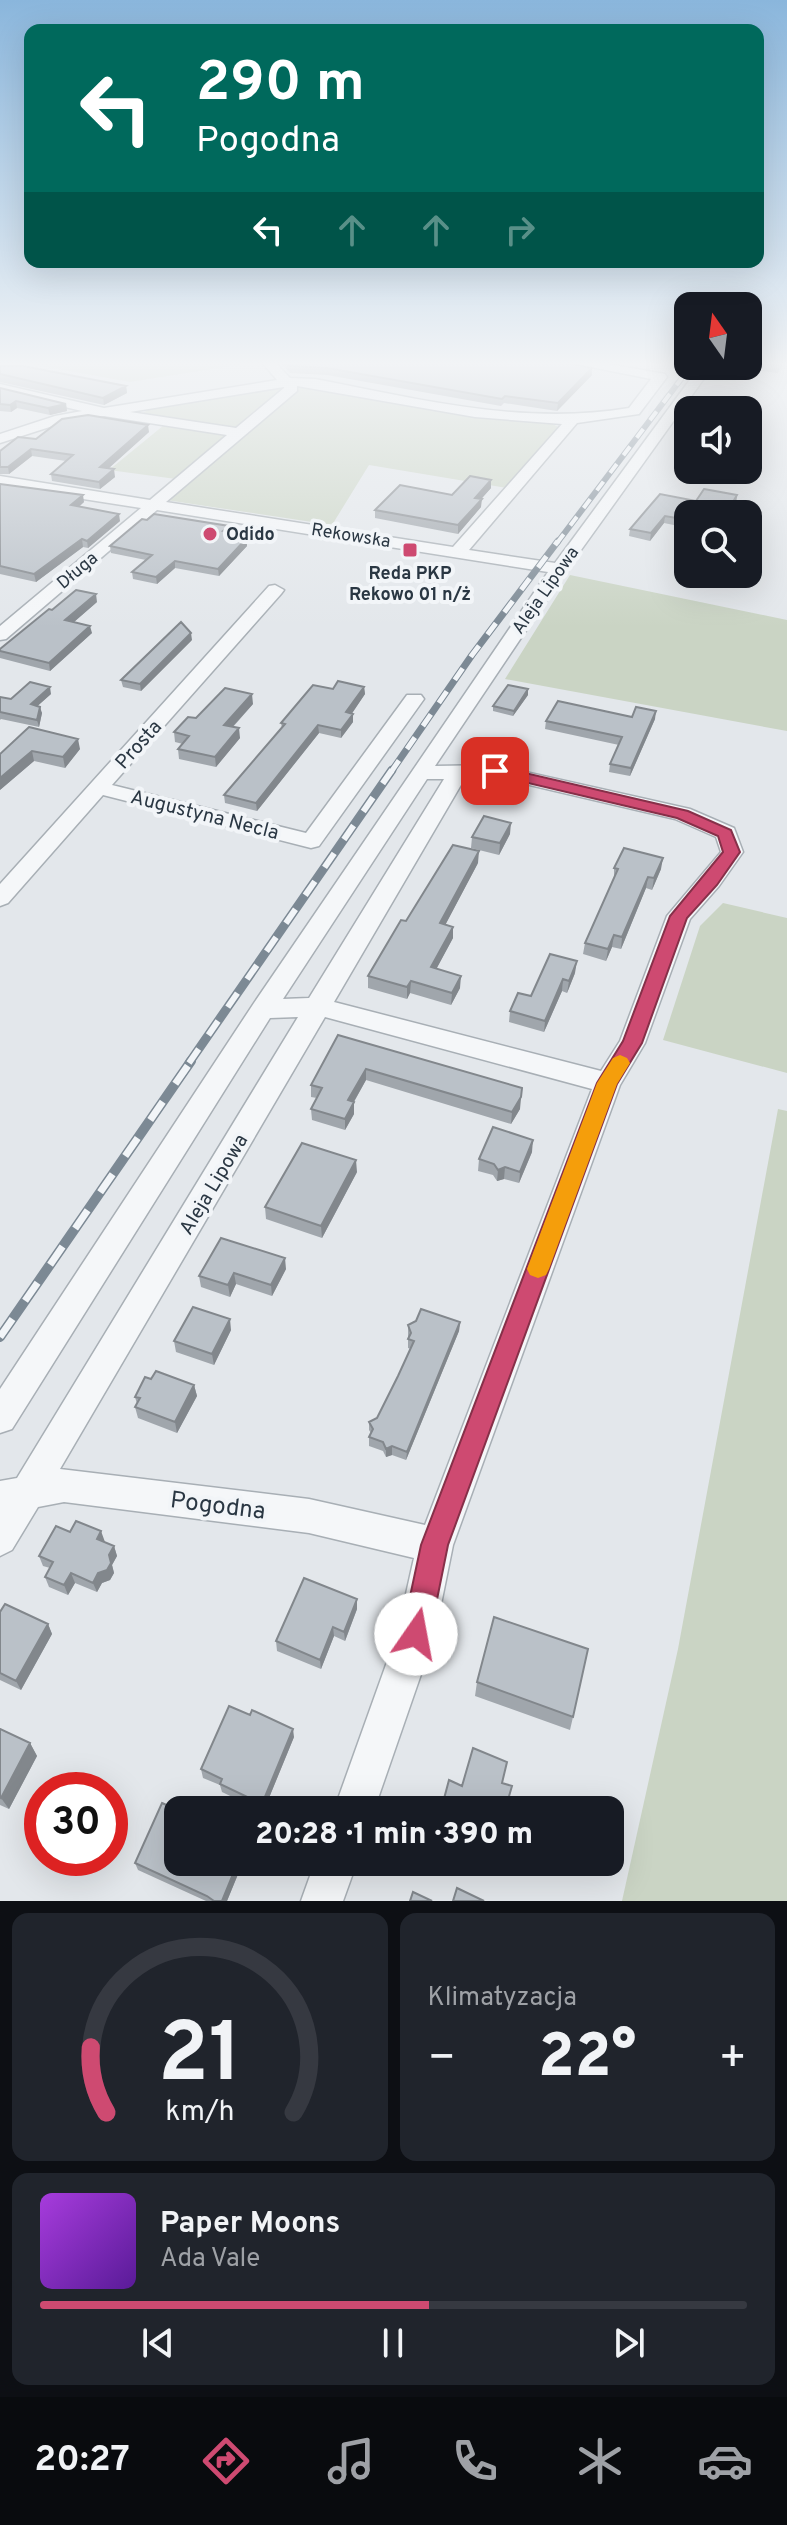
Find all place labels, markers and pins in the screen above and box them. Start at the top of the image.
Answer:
place label: Odido [226,524,275,547]
marker: Odido [201,525,219,543]
marker: Reda PKP Rekowo 01 n/ż [401,541,419,559]
place label: Reda PKP Rekowo 01 n/ż [349,563,471,607]
pin [461,737,529,805]

